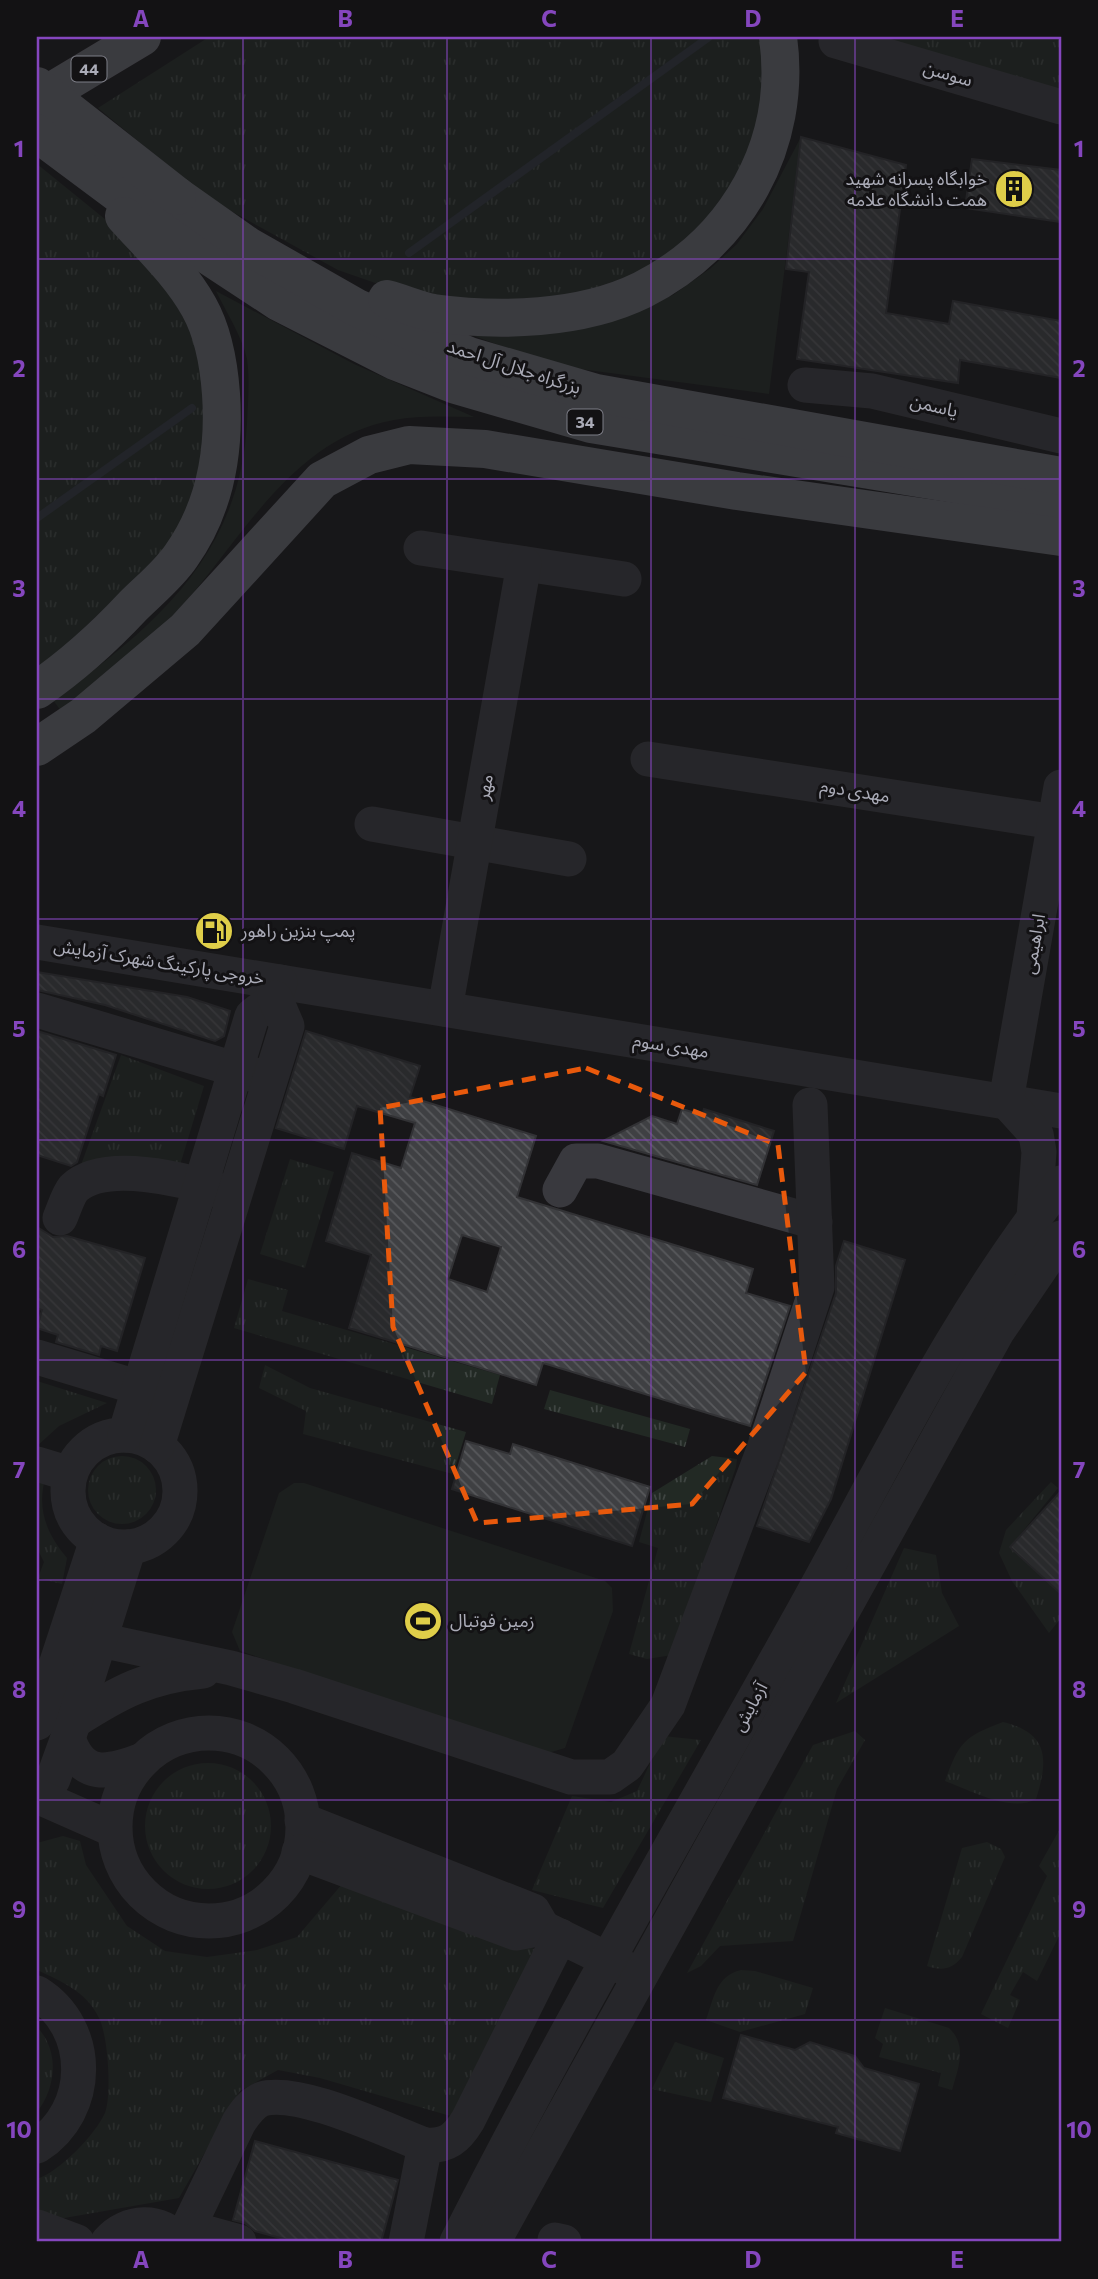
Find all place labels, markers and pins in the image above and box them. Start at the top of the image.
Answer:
place label: خوابگاه پسرانه شهید همت دانشگاه علامه [845,167,987,210]
building icon: خوابگاه پسرانه شهید همت دانشگاه علامه [993,168,1035,210]
fuel station icon: پمپ بنزین راهور [193,910,235,952]
place label: پمپ بنزین راهور [240,919,355,943]
sports icon: زمین فوتبال [402,1600,444,1642]
place label: زمین فوتبال [450,1609,534,1632]

